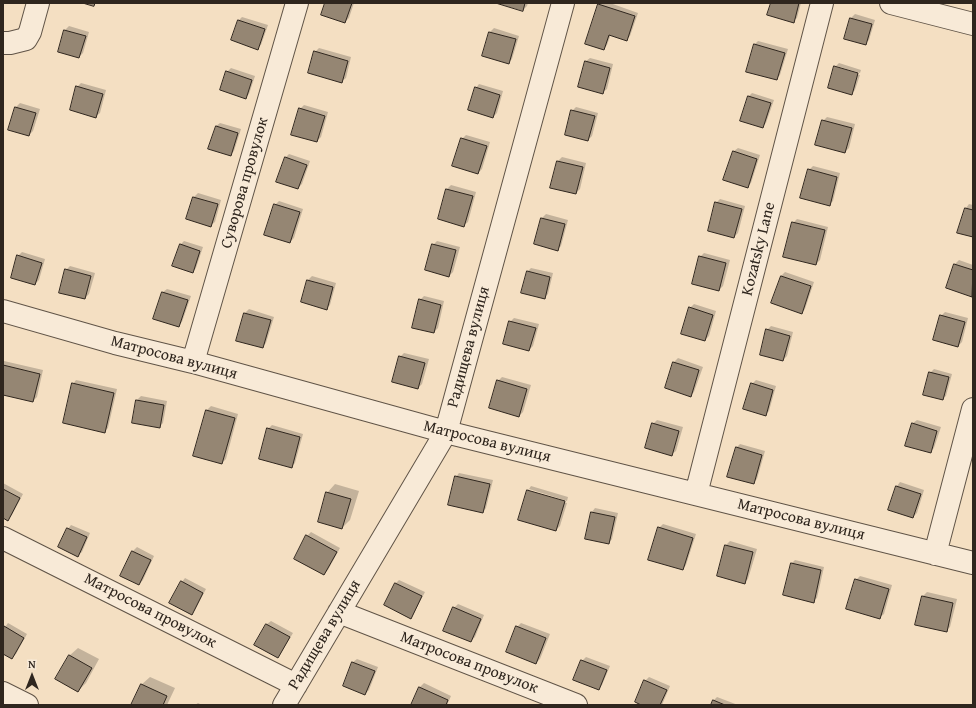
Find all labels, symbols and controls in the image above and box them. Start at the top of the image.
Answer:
street label: Суворова провулок [217,115,273,251]
street label: Kozatsky Lane [738,200,780,298]
street label: Радищева вулиця [444,284,494,410]
street label: Матросова вулиця [109,332,239,384]
street label: Матросова вулиця [421,417,553,467]
street label: Матросова вулиця [735,495,867,545]
street label: Матросова провулок [81,569,219,653]
street label: Радищева вулиця [285,577,365,693]
street label: Матросова провулок [397,628,541,698]
north arrow [12,656,52,696]
text: N [28,656,36,672]

